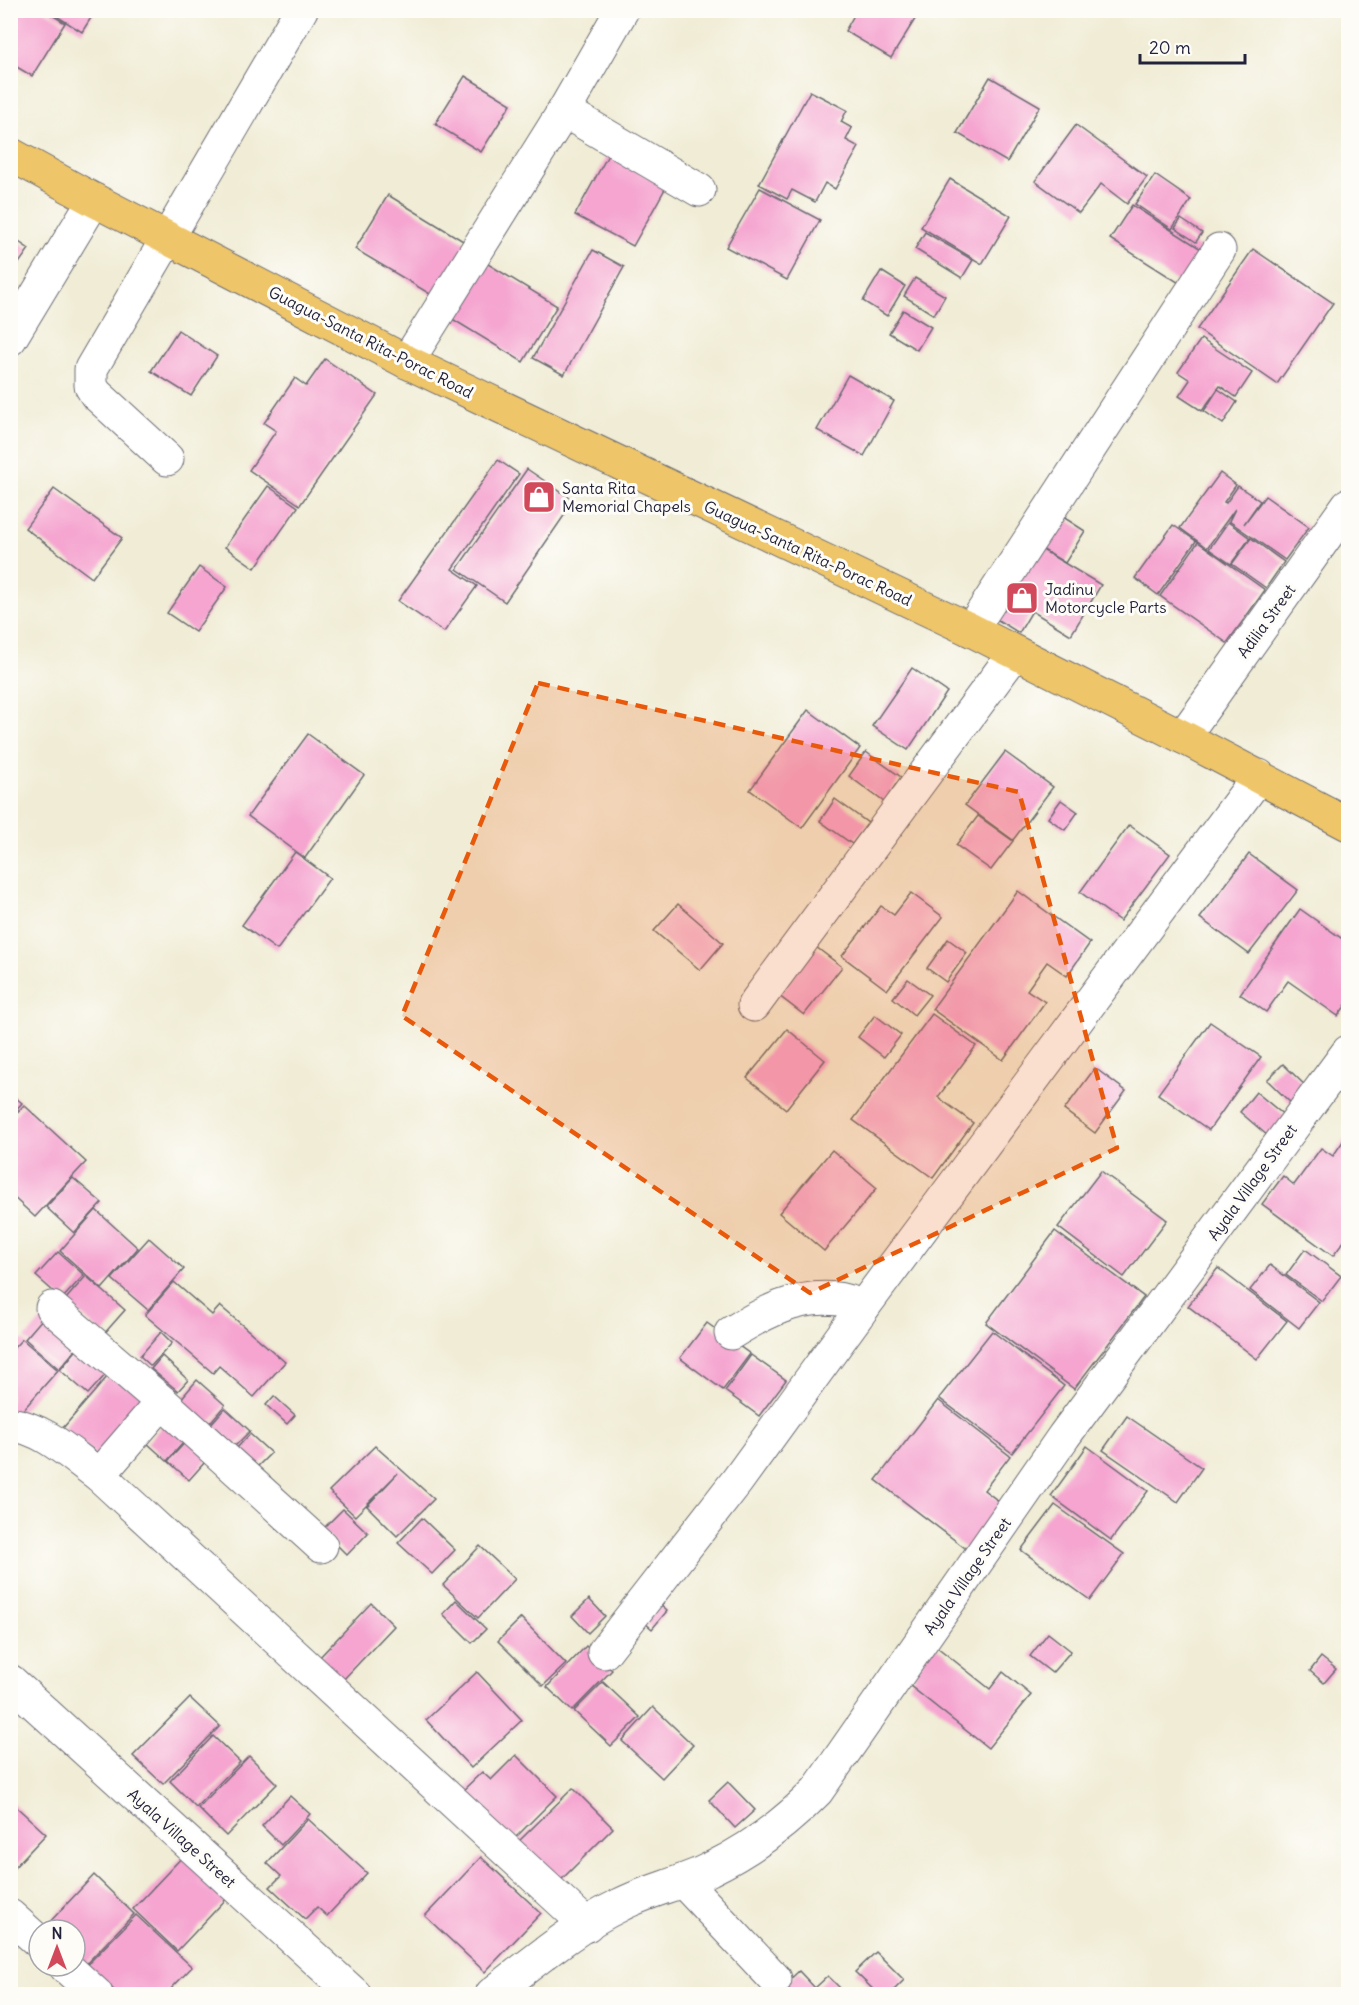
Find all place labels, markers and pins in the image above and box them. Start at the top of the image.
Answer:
place label: Santa Rita Memorial Chapels [562,478,691,516]
shop icon: Santa Rita Memorial Chapels [521,479,557,515]
place label: Jadinu Motorcycle Parts [1045,579,1166,617]
shop icon: Jadinu Motorcycle Parts [1004,580,1040,616]

